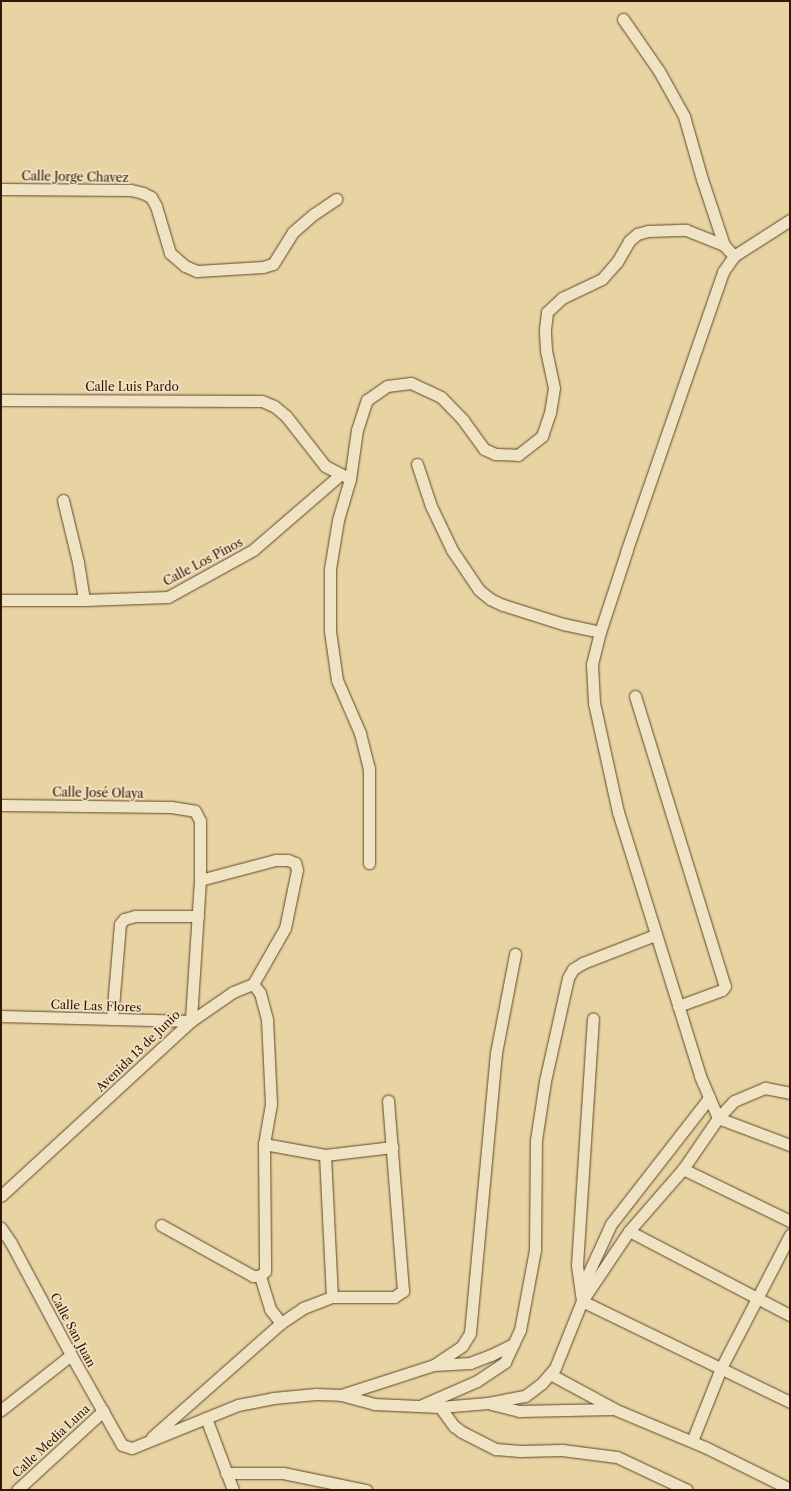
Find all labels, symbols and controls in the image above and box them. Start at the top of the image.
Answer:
street label: Calle Jorge Chavez [21,169,129,185]
street label: Calle Luis Pardo [85,380,179,394]
street label: Calle Los Pinos [161,535,245,589]
street label: Calle José Olaya [52,785,144,801]
street label: Calle Las Flores [50,997,142,1015]
street label: Avenida 13 de Junio [93,1007,183,1095]
street label: Calle San Juan [47,1290,99,1370]
street label: Calle Media Luna [9,1401,93,1481]

